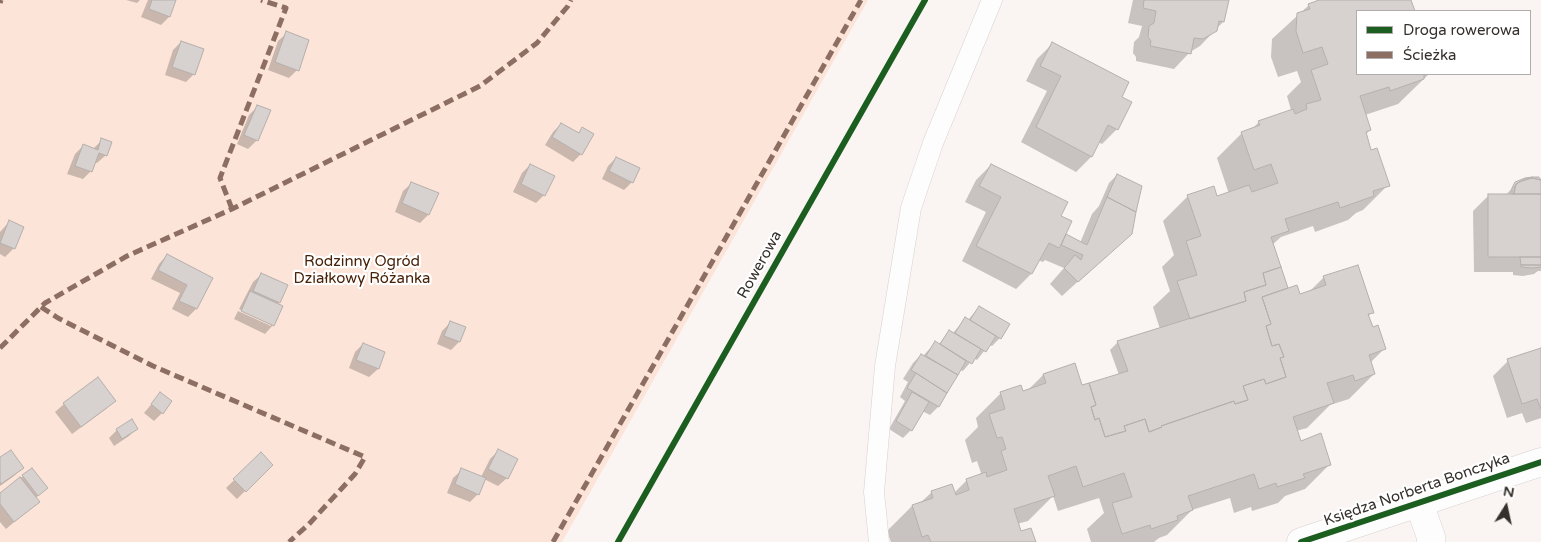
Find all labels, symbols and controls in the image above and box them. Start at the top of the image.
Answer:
legend [1356,10,1531,75]
text: Droga rowerowa [1403,21,1520,39]
text: Ścieżka [1403,46,1456,64]
street label: Rowerowa [734,228,786,302]
park label: Rodzinny Ogród Działkowy Różanka [294,253,430,288]
street label: Księdza Norberta Bonczyka [1322,450,1512,530]
north arrow [1481,482,1531,532]

